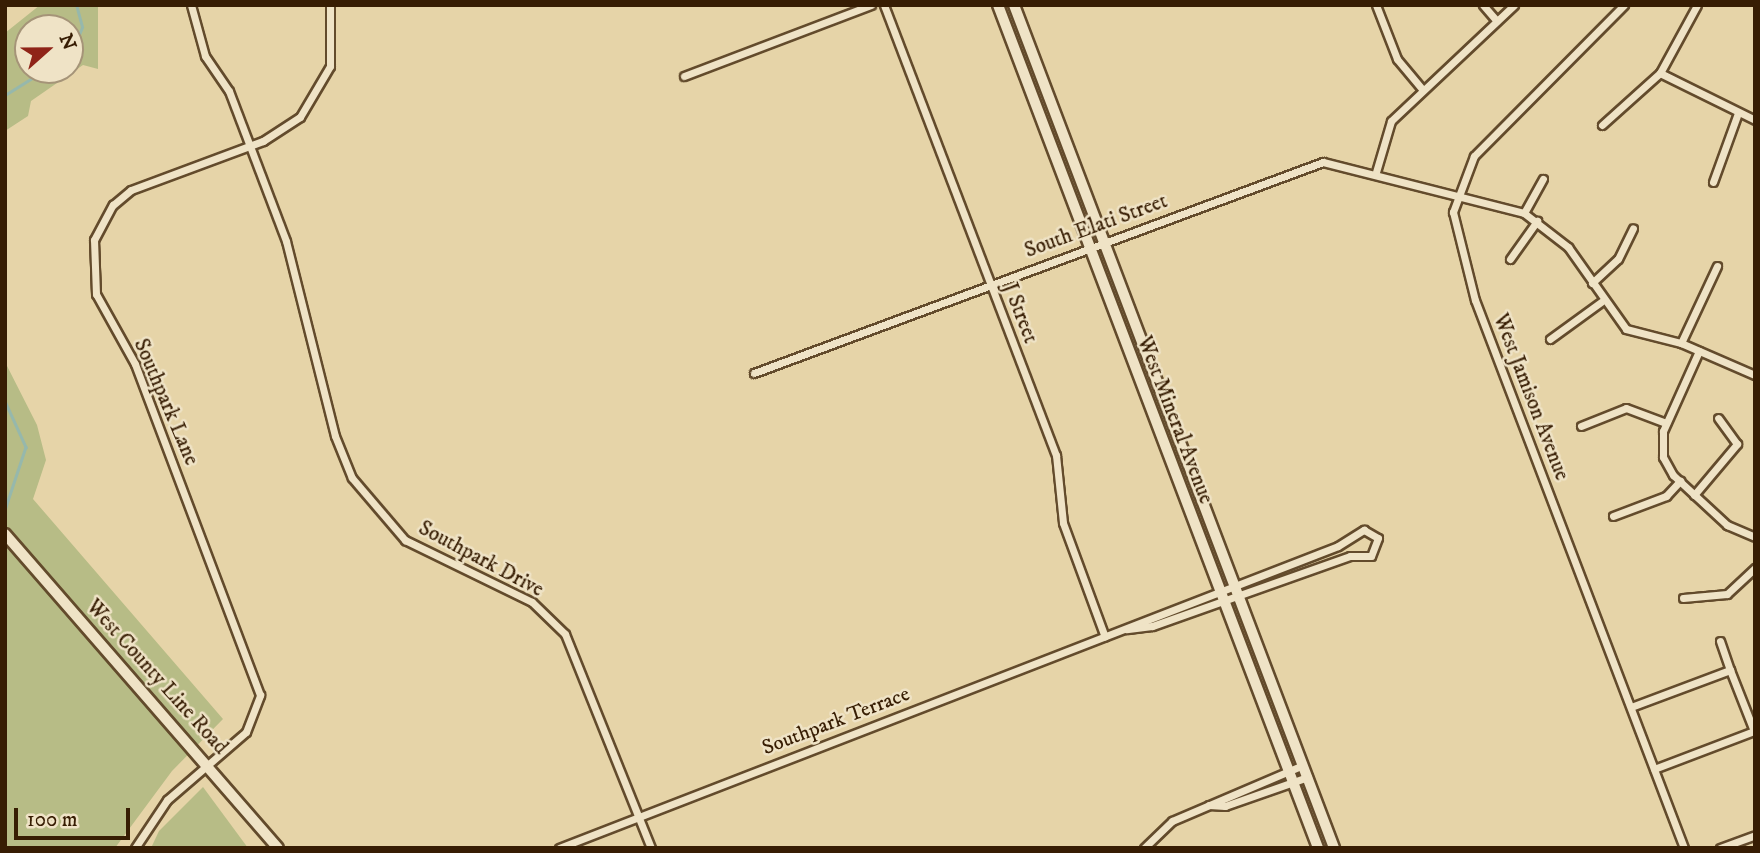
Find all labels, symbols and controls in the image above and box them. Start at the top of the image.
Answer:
north arrow [14,14,84,84]
text: N [54,31,81,53]
street label: South Elati Street [1021,189,1171,263]
street label: J Street [997,279,1043,347]
street label: West Jamison Avenue [1488,310,1574,484]
street label: West Mineral Avenue [1131,333,1219,507]
street label: Southpark Lane [128,335,204,469]
street label: Southpark Drive [414,515,548,603]
street label: West County Line Road [81,594,233,760]
street label: Southpark Terrace [759,681,913,761]
scale bar [18,794,133,838]
text: 100 m [27,807,78,833]

